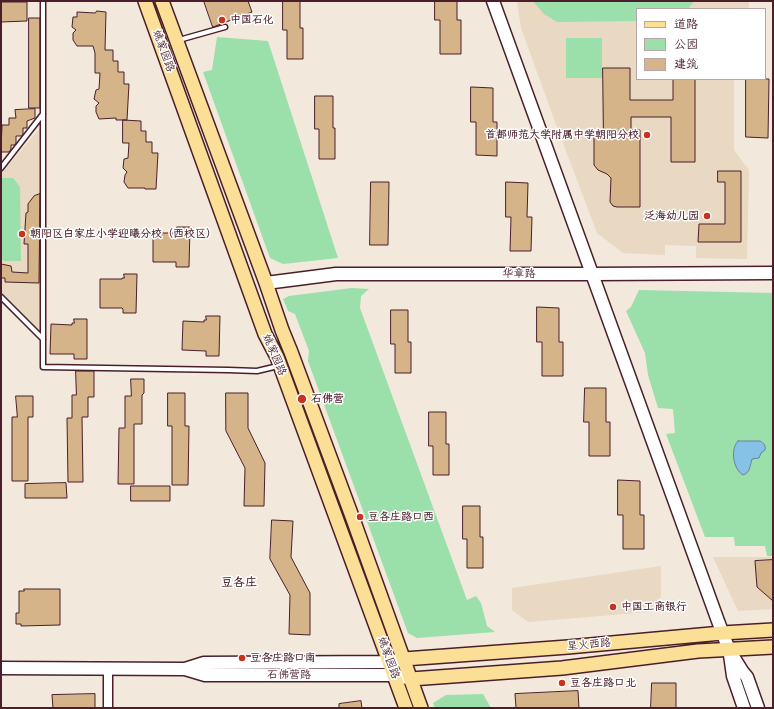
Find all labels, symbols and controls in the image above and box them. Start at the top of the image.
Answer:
legend [636,8,766,80]
place label: 中国石化 [230,13,274,27]
marker: 中国石化 [217,15,227,25]
text: 道路 [674,17,698,32]
street label: 姚家园路 [149,28,177,74]
text: 公园 [674,37,698,52]
text: 建筑 [674,57,698,72]
place label: 首都师范大学附属中学朝阳分校 [485,128,639,142]
marker: 首都师范大学附属中学朝阳分校 [642,130,652,140]
place label: 泛海幼儿园 [644,209,699,223]
marker: 泛海幼儿园 [702,211,712,221]
place label: 朝阳区白家庄小学迎曦分校（西校区） [30,227,217,241]
marker: 朝阳区白家庄小学迎曦分校（西校区） [17,229,27,239]
street label: 华章路 [503,267,535,281]
street label: 姚家园路 [259,332,289,378]
place label: 石佛营 [311,392,344,406]
marker: 石佛营 [296,393,308,405]
place label: 豆各庄路口西 [368,510,434,524]
marker: 豆各庄路口西 [355,512,365,522]
district label: 豆各庄 [221,576,257,590]
place label: 中国工商银行 [621,600,687,614]
marker: 中国工商银行 [608,602,618,612]
street label: 姚家园路 [374,635,402,681]
street label: 星火西路 [567,637,611,653]
place label: 豆各庄路口南 [250,651,316,665]
marker: 豆各庄路口南 [237,653,247,663]
street label: 石佛营路 [267,668,311,682]
place label: 豆各庄路口北 [570,676,636,690]
marker: 豆各庄路口北 [557,678,567,688]

